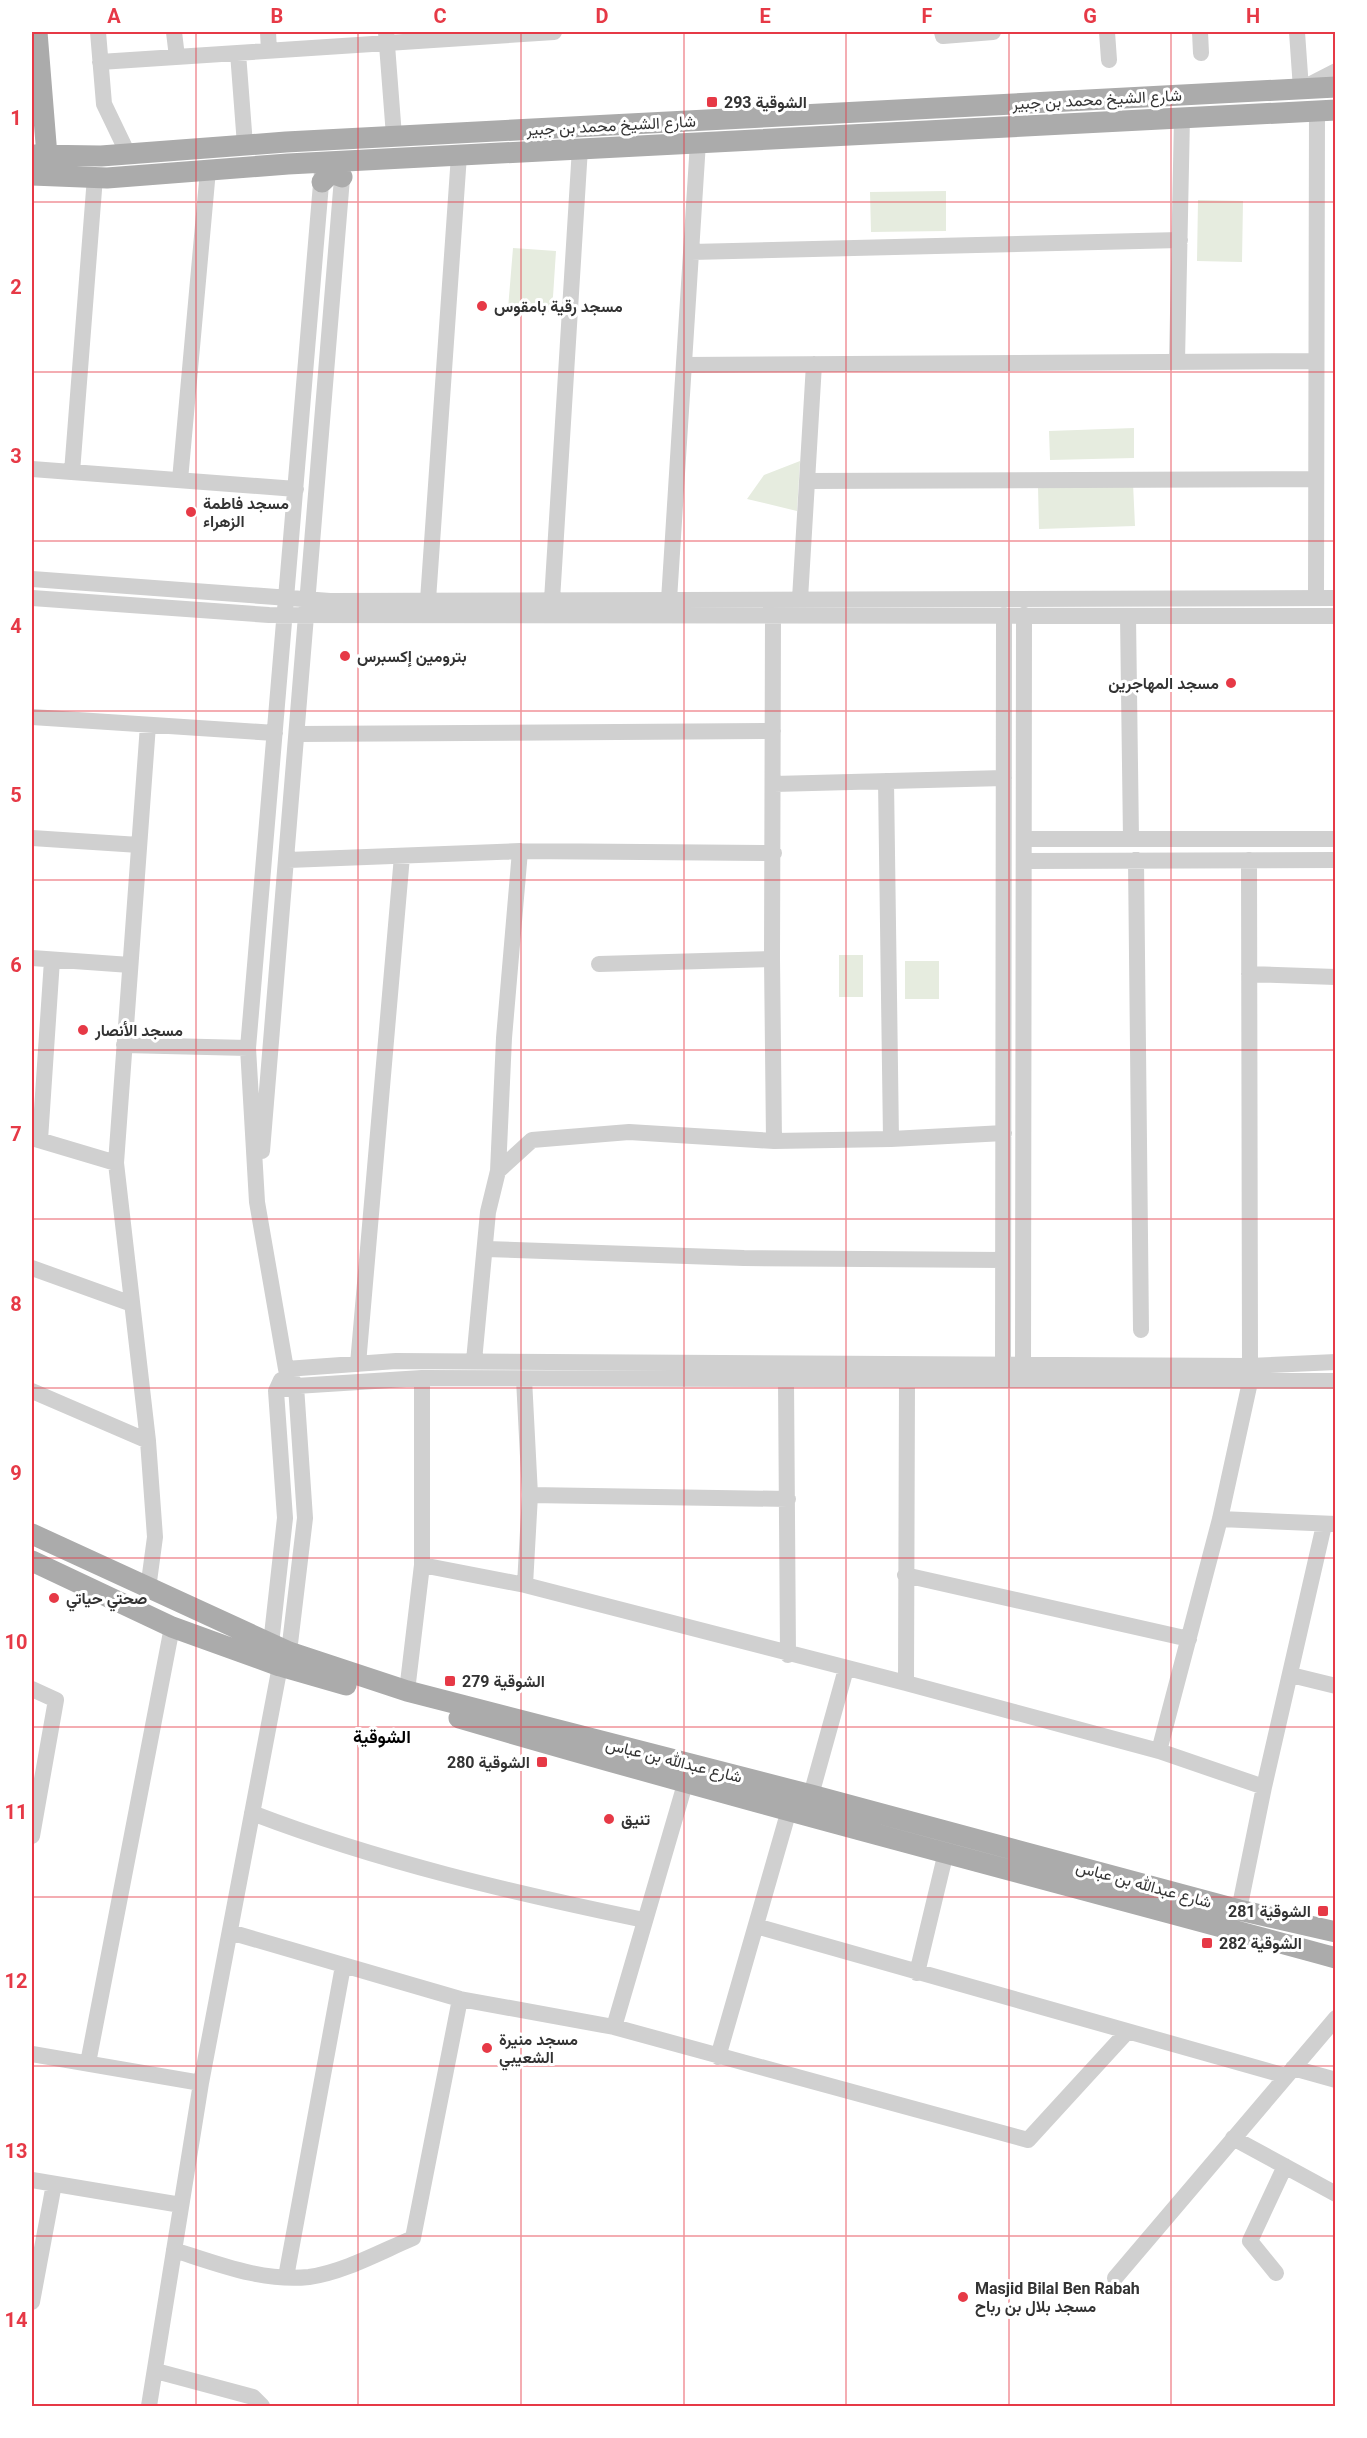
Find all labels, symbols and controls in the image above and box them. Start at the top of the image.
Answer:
text: A [107,4,121,28]
text: B [271,4,283,28]
text: C [433,4,447,28]
text: D [596,4,609,28]
text: E [759,4,771,28]
text: F [922,4,933,28]
text: G [1083,4,1097,28]
text: H [1246,4,1260,28]
street label: شارع الشيخ محمد بن جبير [1011,86,1182,115]
place label: الشوقية 293 [724,93,807,113]
marker: الشوقية 293 [705,95,719,109]
text: 1 [10,106,22,130]
street label: شارع الشيخ محمد بن جبير [525,112,696,141]
text: 2 [10,275,22,299]
place label: مسجد رقية بامقوس [494,297,623,317]
marker: مسجد رقية بامقوس [475,299,489,313]
text: 3 [10,444,22,468]
place label: مسجد فاطمة الزهراء [203,494,289,532]
marker: مسجد فاطمة الزهراء [184,505,198,519]
text: 4 [10,614,22,638]
place label: بترومين إكسبرس [357,647,467,667]
marker: بترومين إكسبرس [338,649,352,663]
place label: مسجد المهاجرين [1108,674,1219,694]
marker: مسجد المهاجرين [1224,676,1238,690]
text: 5 [10,783,22,807]
text: 6 [10,953,22,977]
place label: مسجد الأنصار [94,1021,183,1041]
marker: مسجد الأنصار [76,1023,90,1037]
text: 7 [10,1122,22,1146]
text: 8 [10,1292,22,1316]
text: 9 [10,1461,22,1485]
place label: صحتي حياتي [66,1589,147,1612]
marker: صحتي حياتي [47,1591,61,1605]
text: 10 [5,1630,27,1654]
place label: الشوقية 279 [462,1672,545,1692]
marker: الشوقية 279 [443,1674,457,1688]
district label: الشوقية [353,1726,411,1748]
street label: شارع عبدالله بن عباس [603,1734,744,1789]
place label: الشوقية 280 [447,1753,530,1773]
marker: الشوقية 280 [535,1755,549,1769]
text: 11 [5,1800,27,1824]
place label: تنيق [621,1810,650,1829]
marker: تنيق [602,1812,616,1826]
street label: شارع عبدالله بن عباس [1073,1857,1214,1914]
place label: الشوقية 281 [1228,1902,1311,1922]
marker: الشوقية 281 [1316,1904,1330,1918]
place label: الشوقية 282 [1219,1934,1302,1954]
marker: الشوقية 282 [1200,1936,1214,1950]
text: 12 [5,1969,27,1993]
place label: مسجد منيرة الشعيبي [499,2030,578,2071]
marker: مسجد منيرة الشعيبي [480,2041,494,2055]
text: 13 [5,2139,27,2163]
place label: Masjid Bilal Ben Rabah مسجد بلال بن رباح [975,2279,1140,2317]
marker: Masjid Bilal Ben Rabah مسجد بلال بن رباح [956,2290,970,2304]
text: 14 [5,2308,27,2332]

